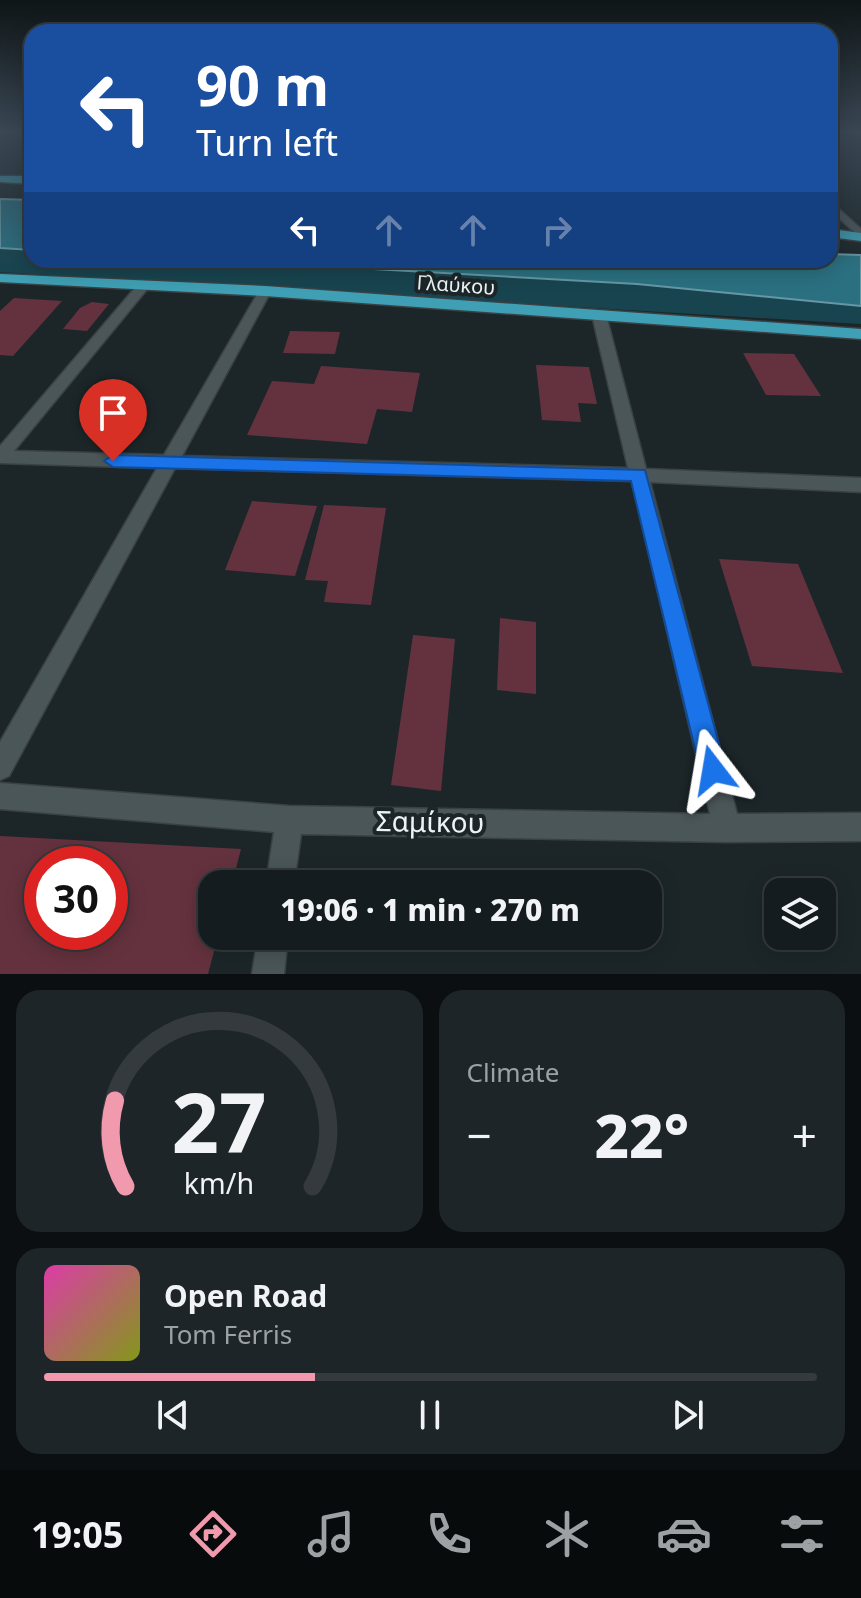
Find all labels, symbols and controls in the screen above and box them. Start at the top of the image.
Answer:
text: 90 m [196,46,329,122]
icon: left [64,56,168,160]
text: Turn left [196,118,338,167]
icon: left [283,208,327,252]
icon: ahead [367,208,411,252]
icon: ahead [451,208,495,252]
icon: right [535,208,579,252]
street label: Γλαύκου [416,268,496,301]
pin [79,379,147,461]
icon: arrive [91,391,135,435]
position arrow [671,728,755,812]
street label: Σαμίκου [375,801,485,841]
speed limit sign: 30 [24,846,128,950]
map controls [764,878,836,950]
button: layers [764,878,836,950]
text: 19:06 · 1 min · 270 m [280,889,580,930]
text: Climate [467,1054,559,1090]
text: 27 [172,1064,267,1177]
text: 22° [594,1094,689,1176]
text: − [467,1105,492,1165]
text: + [792,1105,817,1165]
text: km/h [184,1163,254,1202]
text: Open Road [164,1275,327,1316]
text: Tom Ferris [164,1316,292,1352]
icon: previous [151,1393,195,1437]
icon: pause [408,1393,452,1437]
icon: next [666,1393,710,1437]
icon: directions [185,1506,241,1562]
icon: music [303,1506,359,1562]
icon: phone [421,1506,477,1562]
icon: climate [539,1506,595,1562]
icon: car [656,1506,712,1562]
icon: filters [774,1506,830,1562]
text: 19:05 [31,1510,123,1559]

